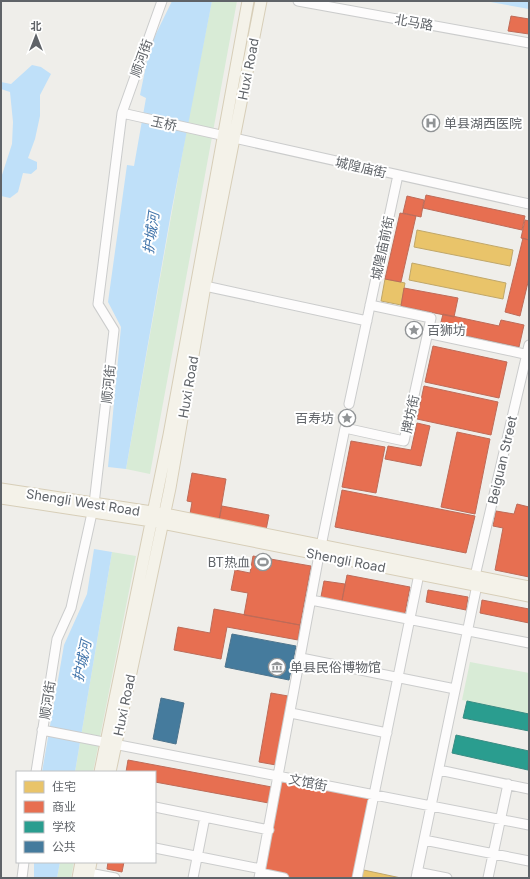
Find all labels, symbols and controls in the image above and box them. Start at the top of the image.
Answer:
street label: 北马路 [393,11,435,33]
north arrow [16,16,56,56]
text: 北 [31,19,42,33]
street label: 顺河街 [127,37,155,79]
street label: Huxi Road [234,37,262,101]
street label: 玉桥 [150,112,178,134]
hospital icon: 单县湖西医院 [421,113,441,133]
place label: 单县湖西医院 [444,115,522,131]
street label: 城隍庙街 [334,153,388,181]
water label: 护城河 [139,208,162,255]
street label: 城隍庙前街 [367,215,397,281]
place icon: 百狮坊 [404,320,424,340]
place label: 百狮坊 [427,322,466,338]
street label: Huxi Road [175,355,201,419]
street label: 顺河街 [98,364,118,404]
street label: 牌坊街 [398,393,422,435]
place icon: 百寿坊 [337,408,357,428]
place label: 百寿坊 [295,410,334,426]
street label: Beiguan Street [484,414,520,506]
street label: Shengli West Road [25,485,141,519]
street label: Shengli Road [305,544,387,576]
sports icon: BT热血 [253,552,273,572]
place label: BT热血 [208,554,250,570]
water label: 护城河 [69,636,95,683]
museum icon: 单县民俗博物馆 [267,657,287,677]
place label: 单县民俗博物馆 [290,659,381,675]
street label: Huxi Road [110,673,138,737]
street label: 顺河街 [36,679,58,721]
street label: 文馆街 [287,770,329,794]
legend [16,771,156,863]
text: 住宅 [52,779,76,794]
text: 商业 [52,799,76,814]
text: 学校 [52,819,76,834]
text: 公共 [52,839,76,854]

